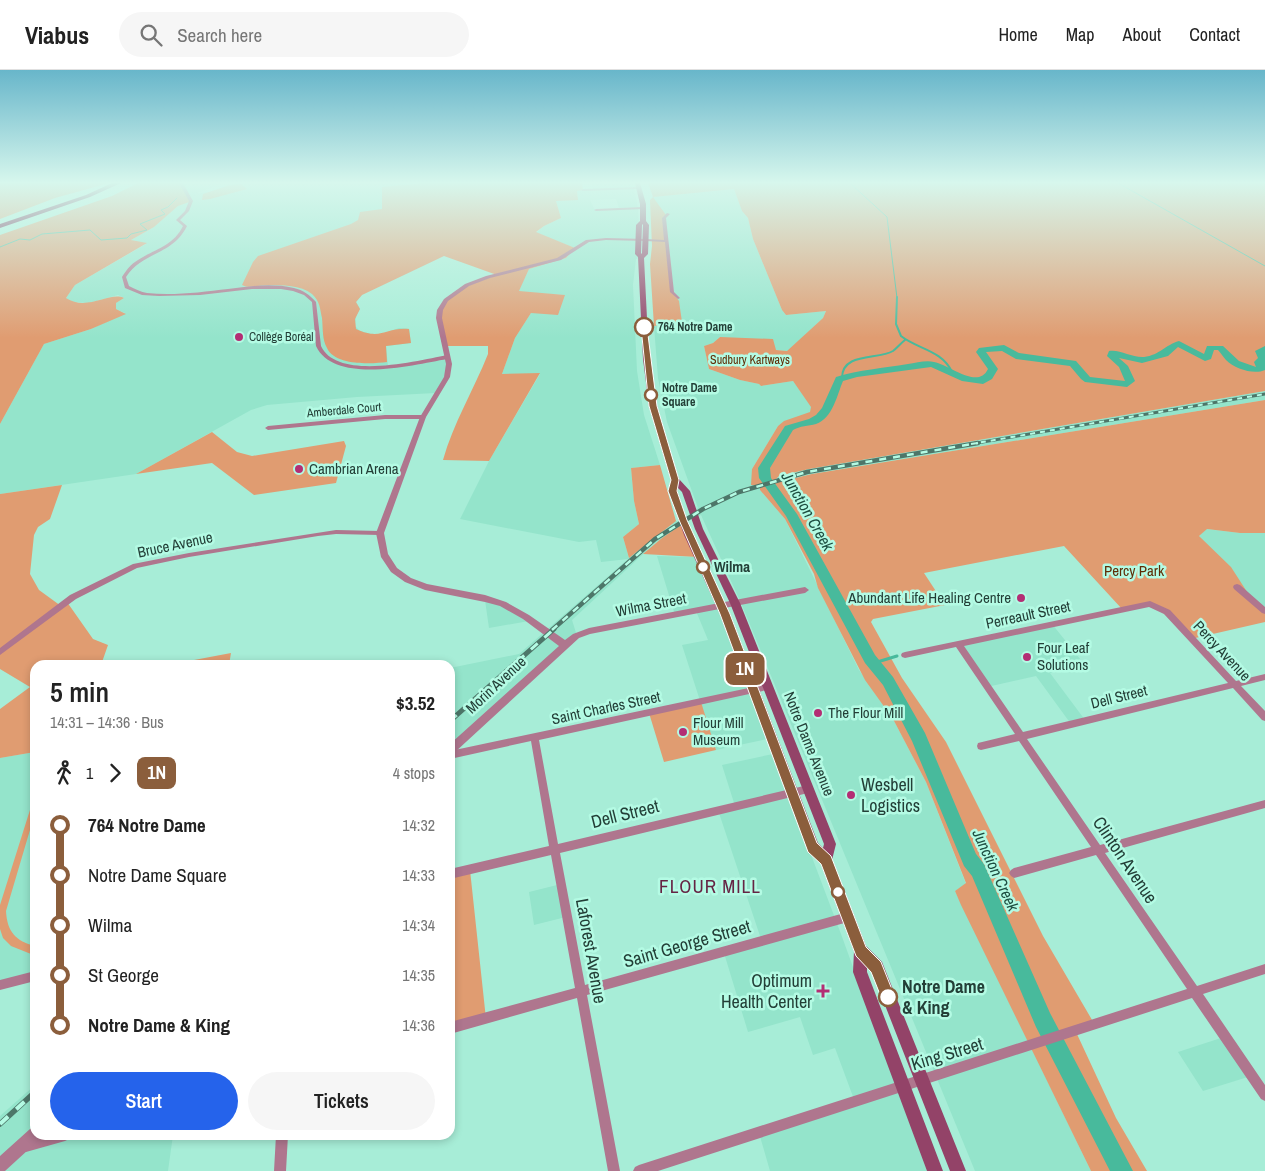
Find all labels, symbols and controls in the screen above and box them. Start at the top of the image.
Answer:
search box [119,12,469,57]
text: Viabus [25,19,89,51]
icon: search [137,21,165,49]
text: Search here [177,22,262,48]
text: Home [998,22,1038,47]
text: Map [1066,22,1095,47]
text: About [1123,22,1161,47]
text: Contact [1189,22,1240,47]
marker: 764 Notre Dame [634,317,654,337]
place label: 764 Notre Dame [658,319,733,335]
place label: Collège Boréal [249,329,314,345]
marker: Collège Boréal [233,331,245,343]
park label: Sudbury Kartways [710,352,790,368]
place label: Notre Dame Square [662,380,718,410]
marker: Notre Dame Square [644,388,658,402]
street label: Amberdale Court [305,399,382,421]
place label: Cambrian Arena [309,458,399,479]
marker: Cambrian Arena [293,463,305,475]
water label: Junction Creek [776,466,840,555]
street label: Bruce Avenue [135,526,215,563]
place label: Wilma [714,556,750,577]
marker: Wilma [696,560,710,574]
park label: Percy Park [1104,560,1165,581]
street label: Wilma Street [614,587,688,622]
place label: Abundant Life Healing Centre [847,587,1011,608]
marker: Abundant Life Healing Centre [1015,592,1027,604]
street label: Perreault Street [984,595,1073,634]
street label: Percy Avenue [1189,616,1256,686]
place label: Four Leaf Solutions [1037,637,1090,675]
street label: Morin Avenue [461,651,531,718]
marker: Four Leaf Solutions [1021,651,1033,663]
line badge: 1N [722,653,768,685]
text: 1N [736,656,754,681]
text: 5 min [50,673,109,711]
street label: Dell Street [1088,679,1150,714]
street label: Saint Charles Street [550,686,663,729]
street label: Notre Dame Avenue [779,689,840,799]
text: $3.52 [396,690,435,716]
place label: The Flour Mill [828,702,903,723]
marker: The Flour Mill [812,707,824,719]
text: 14:31 – 14:36 · Bus [50,711,164,733]
place label: Flour Mill Museum [693,712,744,750]
marker: Flour Mill Museum [677,726,689,738]
icon: walk [50,759,78,787]
icon: forward [101,759,129,787]
text: 1N [147,760,166,785]
text: 1 [86,762,93,784]
text: 4 stops [393,762,435,784]
place label: Wesbell Logistics [861,772,920,818]
marker: Wesbell Logistics [845,789,857,801]
street label: Dell Street [588,793,661,834]
street label: Clinton Avenue [1087,811,1164,908]
text: 764 Notre Dame [88,812,206,838]
text: 14:32 [402,814,435,836]
water label: Junction Creek [967,824,1025,915]
text: Notre Dame Square [88,862,227,888]
text: 14:33 [402,864,435,886]
district label: FLOUR MILL [659,873,761,899]
unlabelled marker [831,885,845,899]
street label: Laforest Avenue [570,896,613,1005]
text: Wilma [88,912,132,938]
street label: Saint George Street [620,913,753,974]
text: 14:34 [402,914,435,936]
text: St George [88,962,159,988]
text: 14:35 [402,964,435,986]
place label: Optimum Health Center [721,968,812,1014]
place label: Notre Dame & King [902,974,985,1020]
marker: Optimum Health Center [816,984,830,998]
marker: Notre Dame & King [878,987,898,1007]
text: Notre Dame & King [88,1012,230,1038]
text: 14:36 [402,1014,435,1036]
street label: King Street [908,1031,986,1076]
button: Start [50,1072,238,1130]
button: Tickets [248,1072,435,1130]

